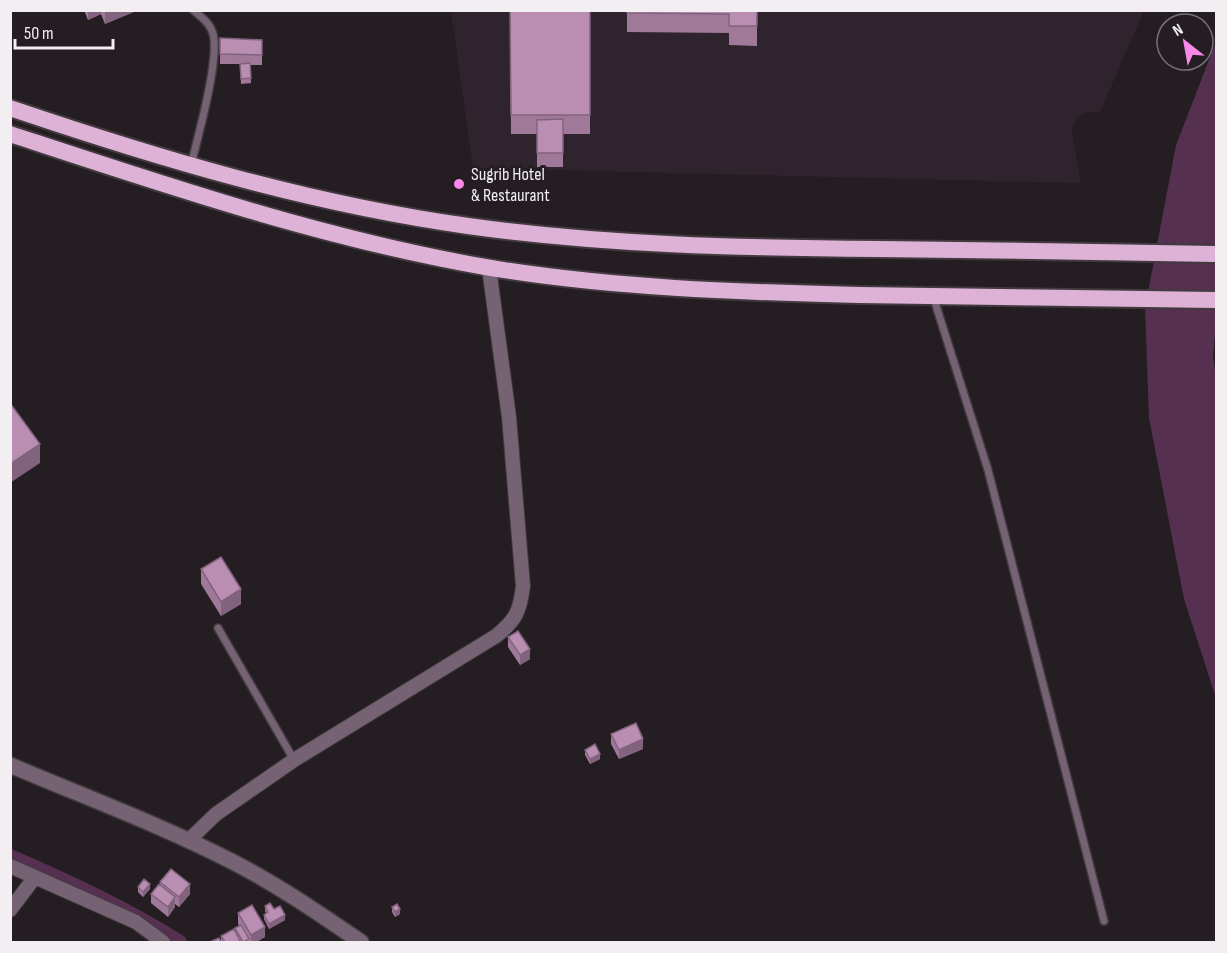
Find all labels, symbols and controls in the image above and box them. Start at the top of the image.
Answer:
scale bar [15,12,112,50]
north arrow [1155,12,1215,72]
text: N [1169,20,1187,41]
text: 50 m [24,23,54,44]
place label: Sugrib Hotel & Restaurant [471,164,550,206]
marker: Sugrib Hotel & Restaurant [452,177,466,191]

